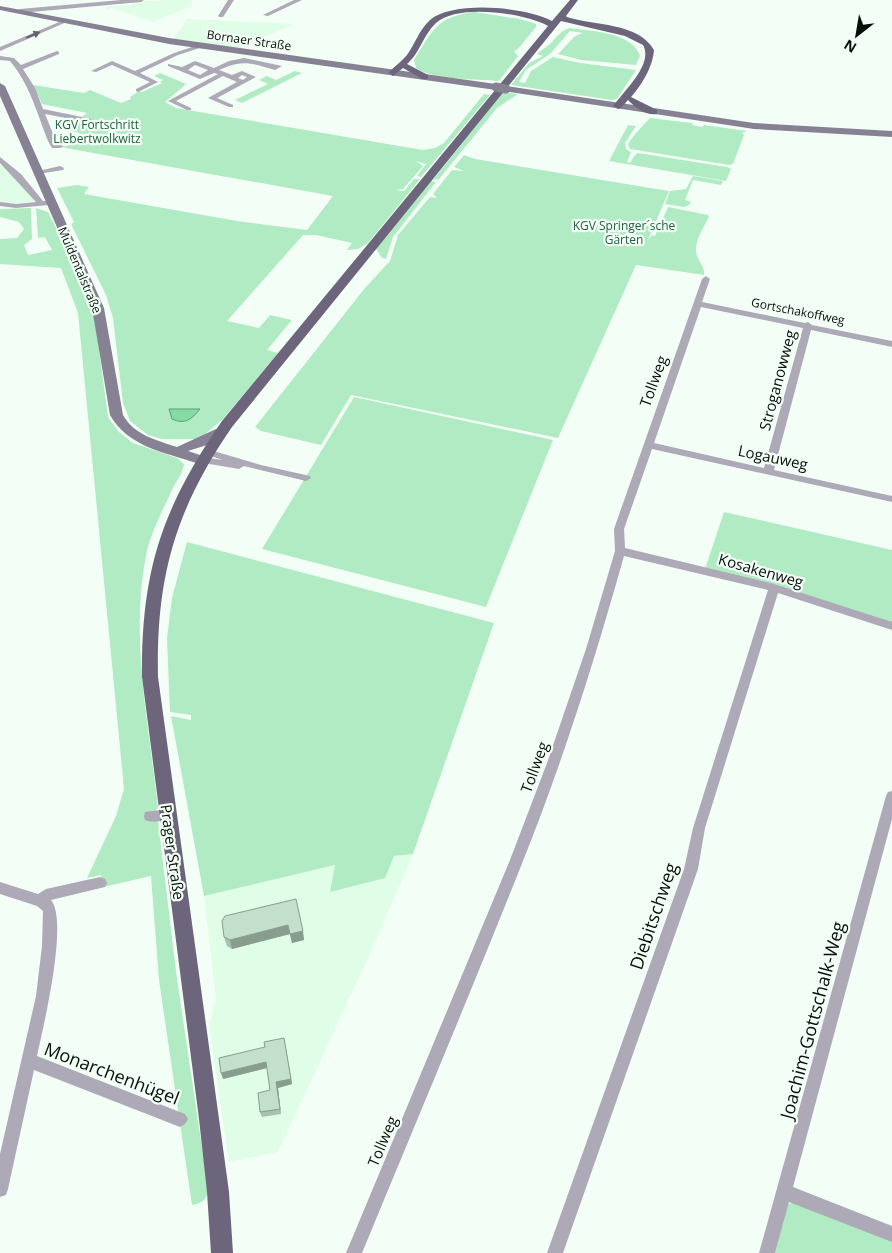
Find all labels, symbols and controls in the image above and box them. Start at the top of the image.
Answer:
north arrow [832,10,882,60]
street label: Bornaer Straße [206,26,293,54]
one-way arrow [26,30,40,38]
text: N [840,35,860,58]
park label: KGV Fortschritt Liebertwolkwitz [53,116,141,147]
park label: KGV Springer´sche Gärten [573,217,676,248]
street label: Muldentalstraße [54,224,106,316]
street label: Gortschakoffweg [750,294,847,328]
street label: Stroganowweg [754,328,800,432]
street label: Tollweg [635,353,671,409]
street label: Logauweg [736,440,810,474]
street label: Kosakenweg [716,548,806,592]
street label: Tollweg [516,739,552,795]
street label: Prager Straße [156,803,190,901]
street label: Diebitschweg [623,859,683,973]
street label: Joachim-Gottschalk-Weg [774,918,850,1123]
street label: Monarchenhügel [41,1036,183,1110]
street label: Tollweg [362,1113,402,1169]

